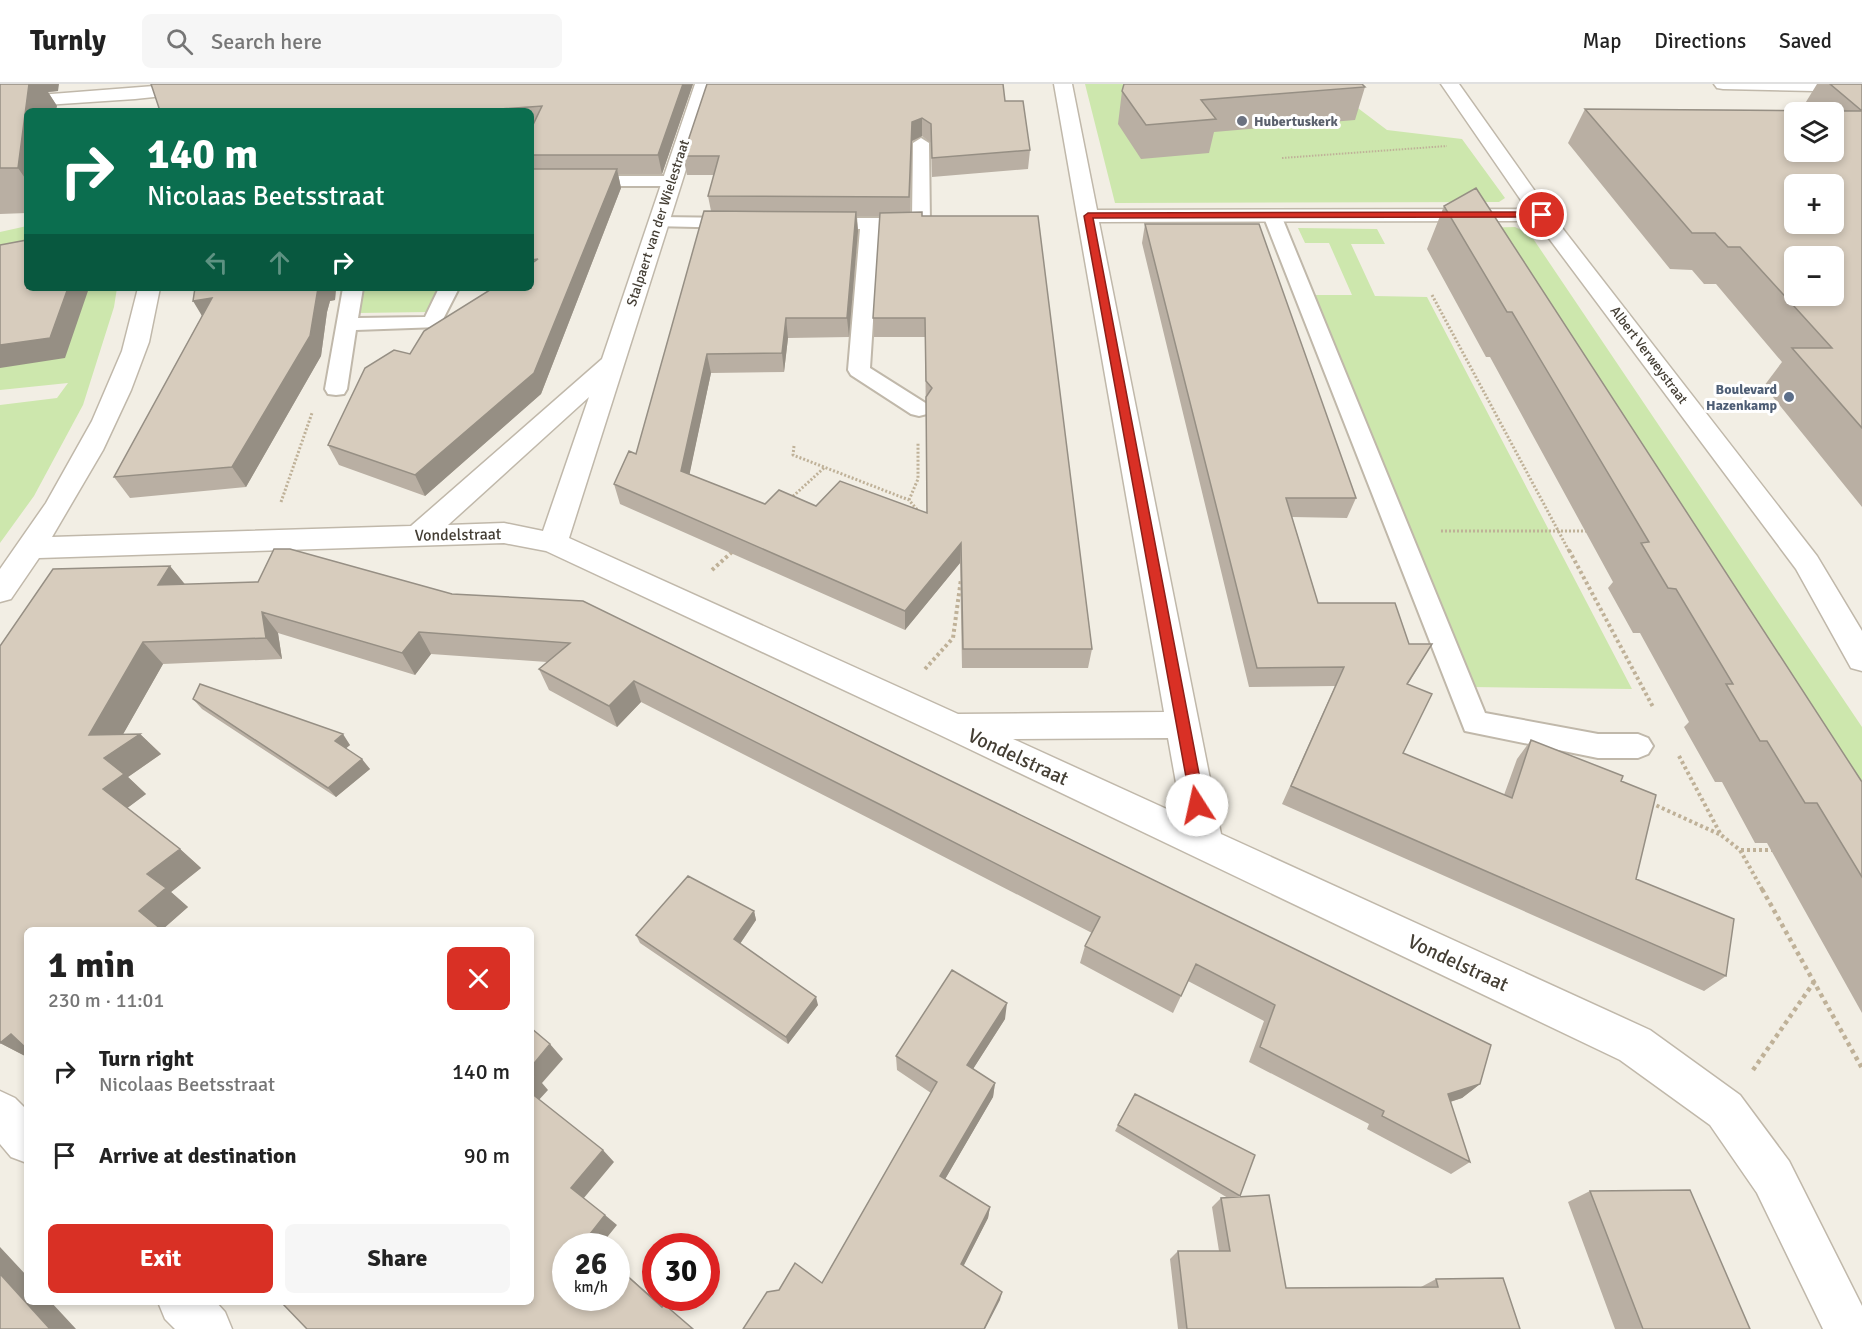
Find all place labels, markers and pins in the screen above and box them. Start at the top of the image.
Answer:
place label: Hubertuskerk [1254,113,1339,130]
marker: Hubertuskerk [1235,114,1249,128]
pin [1516,189,1567,240]
place label: Boulevard Hazenkamp [1706,381,1777,414]
marker: Boulevard Hazenkamp [1782,390,1796,404]

